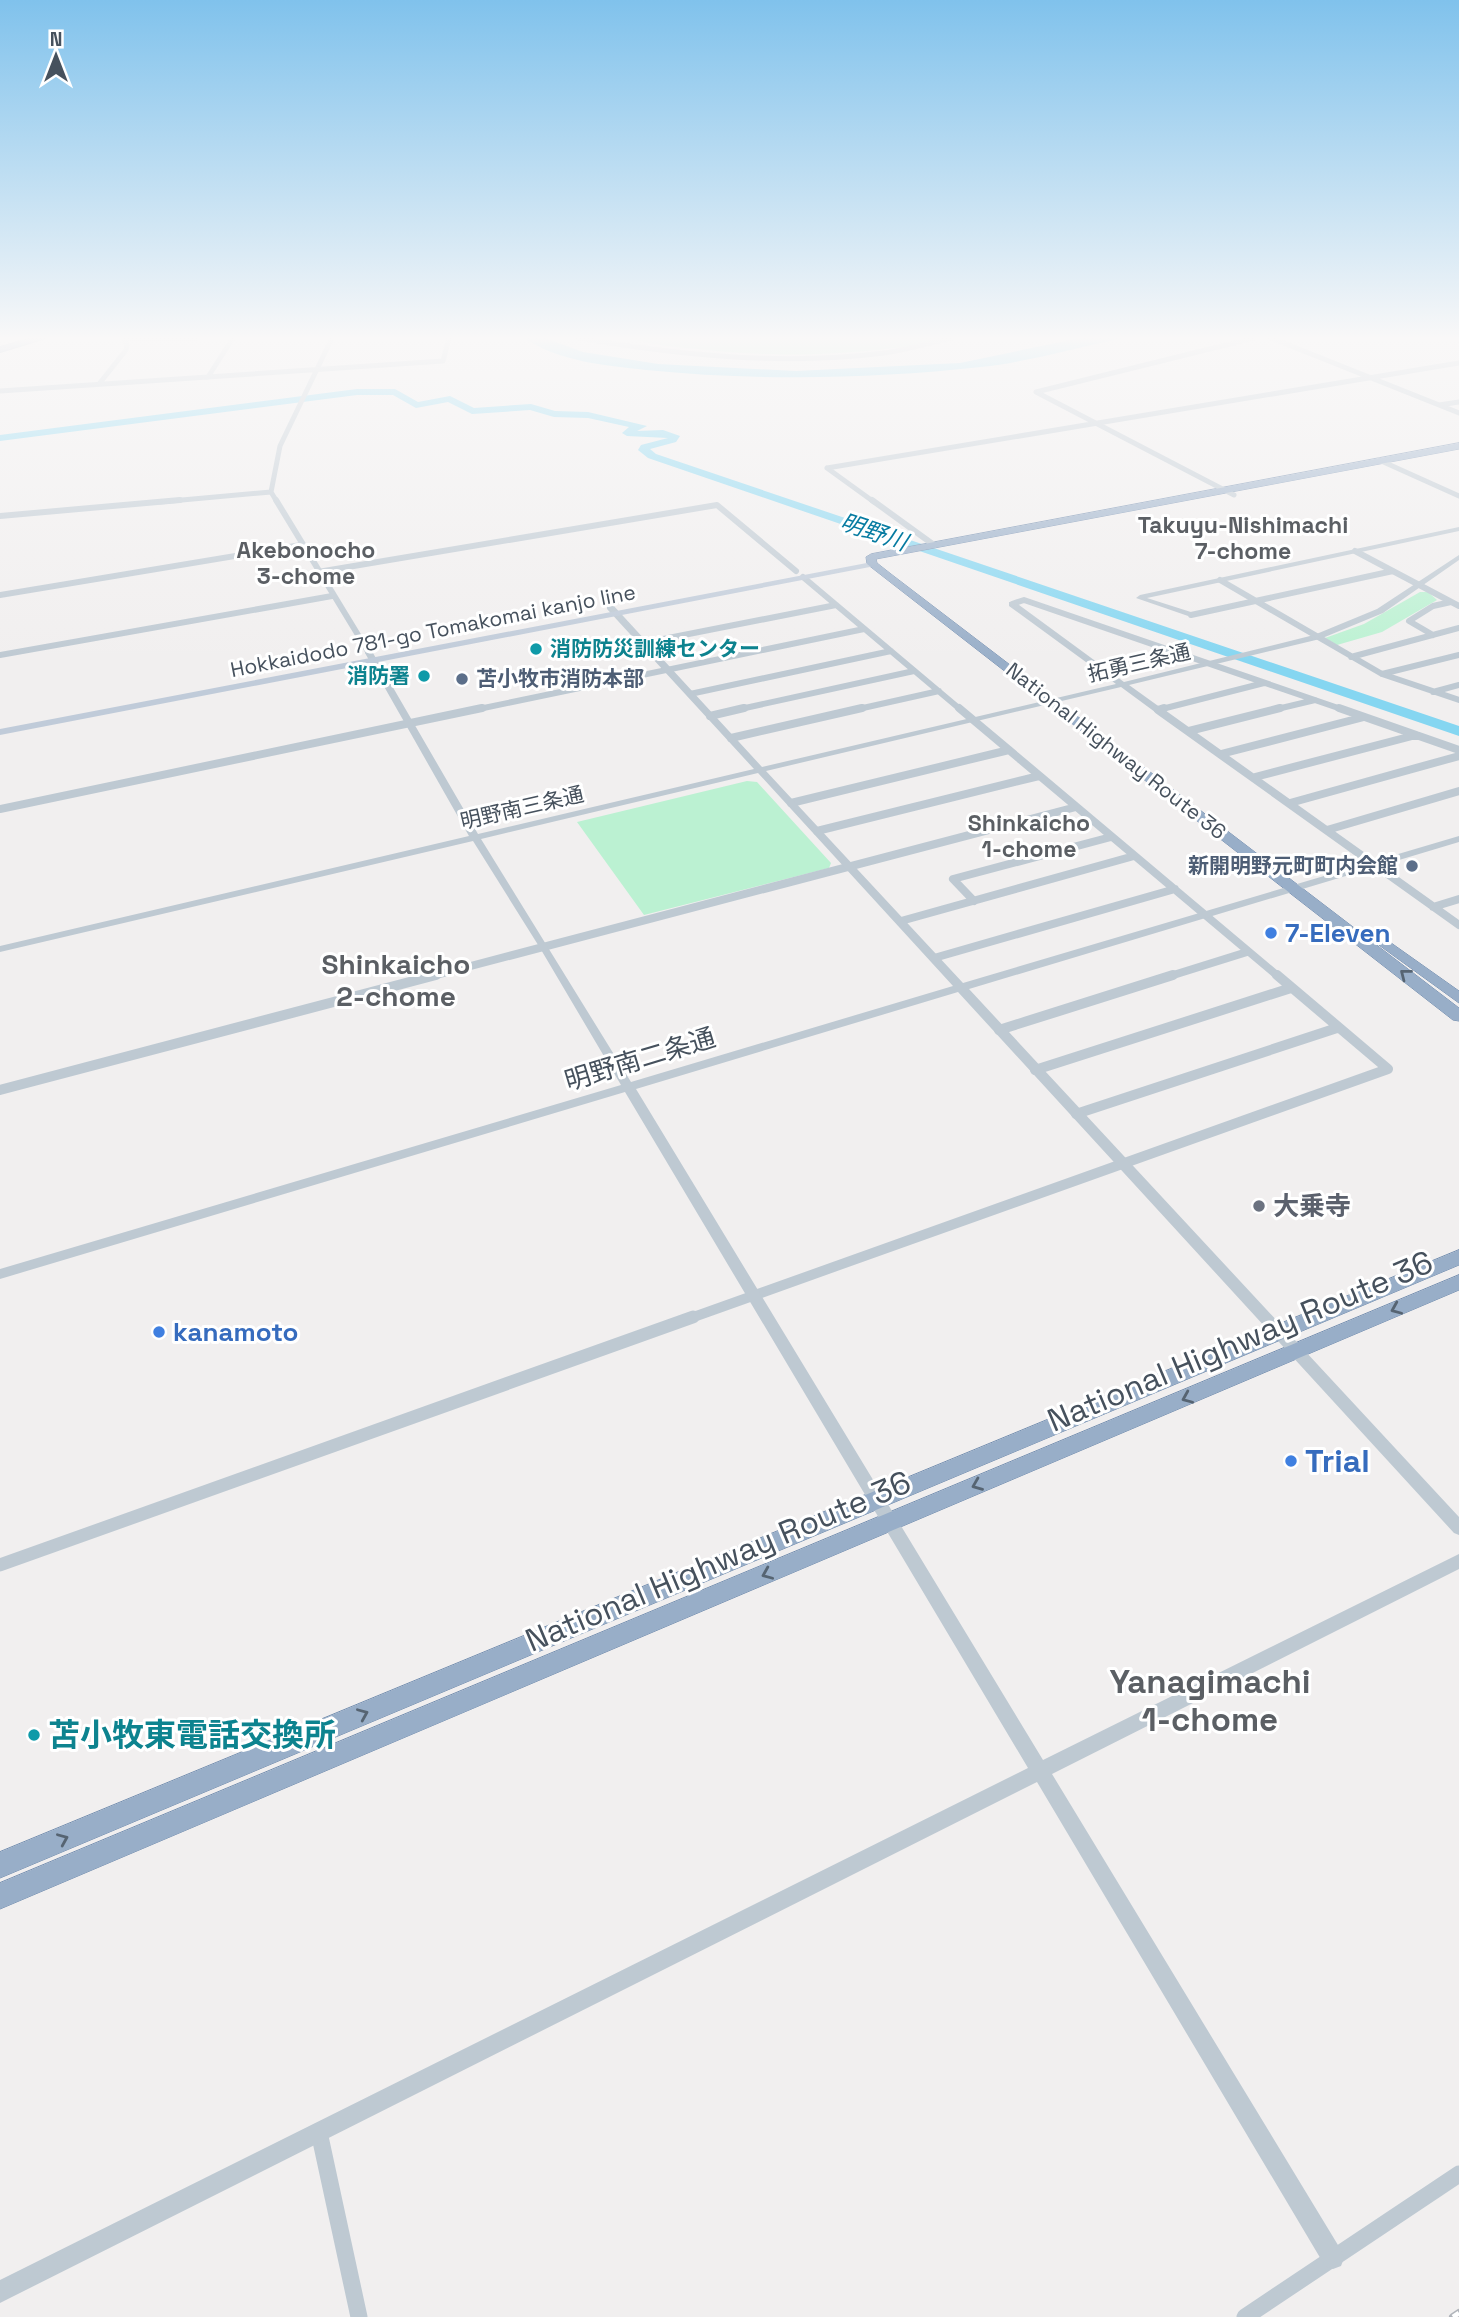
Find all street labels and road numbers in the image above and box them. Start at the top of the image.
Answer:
street label: Hokkaidodo 781-go Tomakomai kanjo line [228,578,638,683]
street label: 拓勇三条通 [1085,638,1193,687]
street label: National Highway Route 36 [1001,656,1232,845]
street label: 明野南三条通 [457,780,586,835]
street label: 明野南二条通 [560,1020,720,1098]
street label: National Highway Route 36 [1041,1242,1439,1440]
street label: National Highway Route 36 [519,1462,917,1660]

